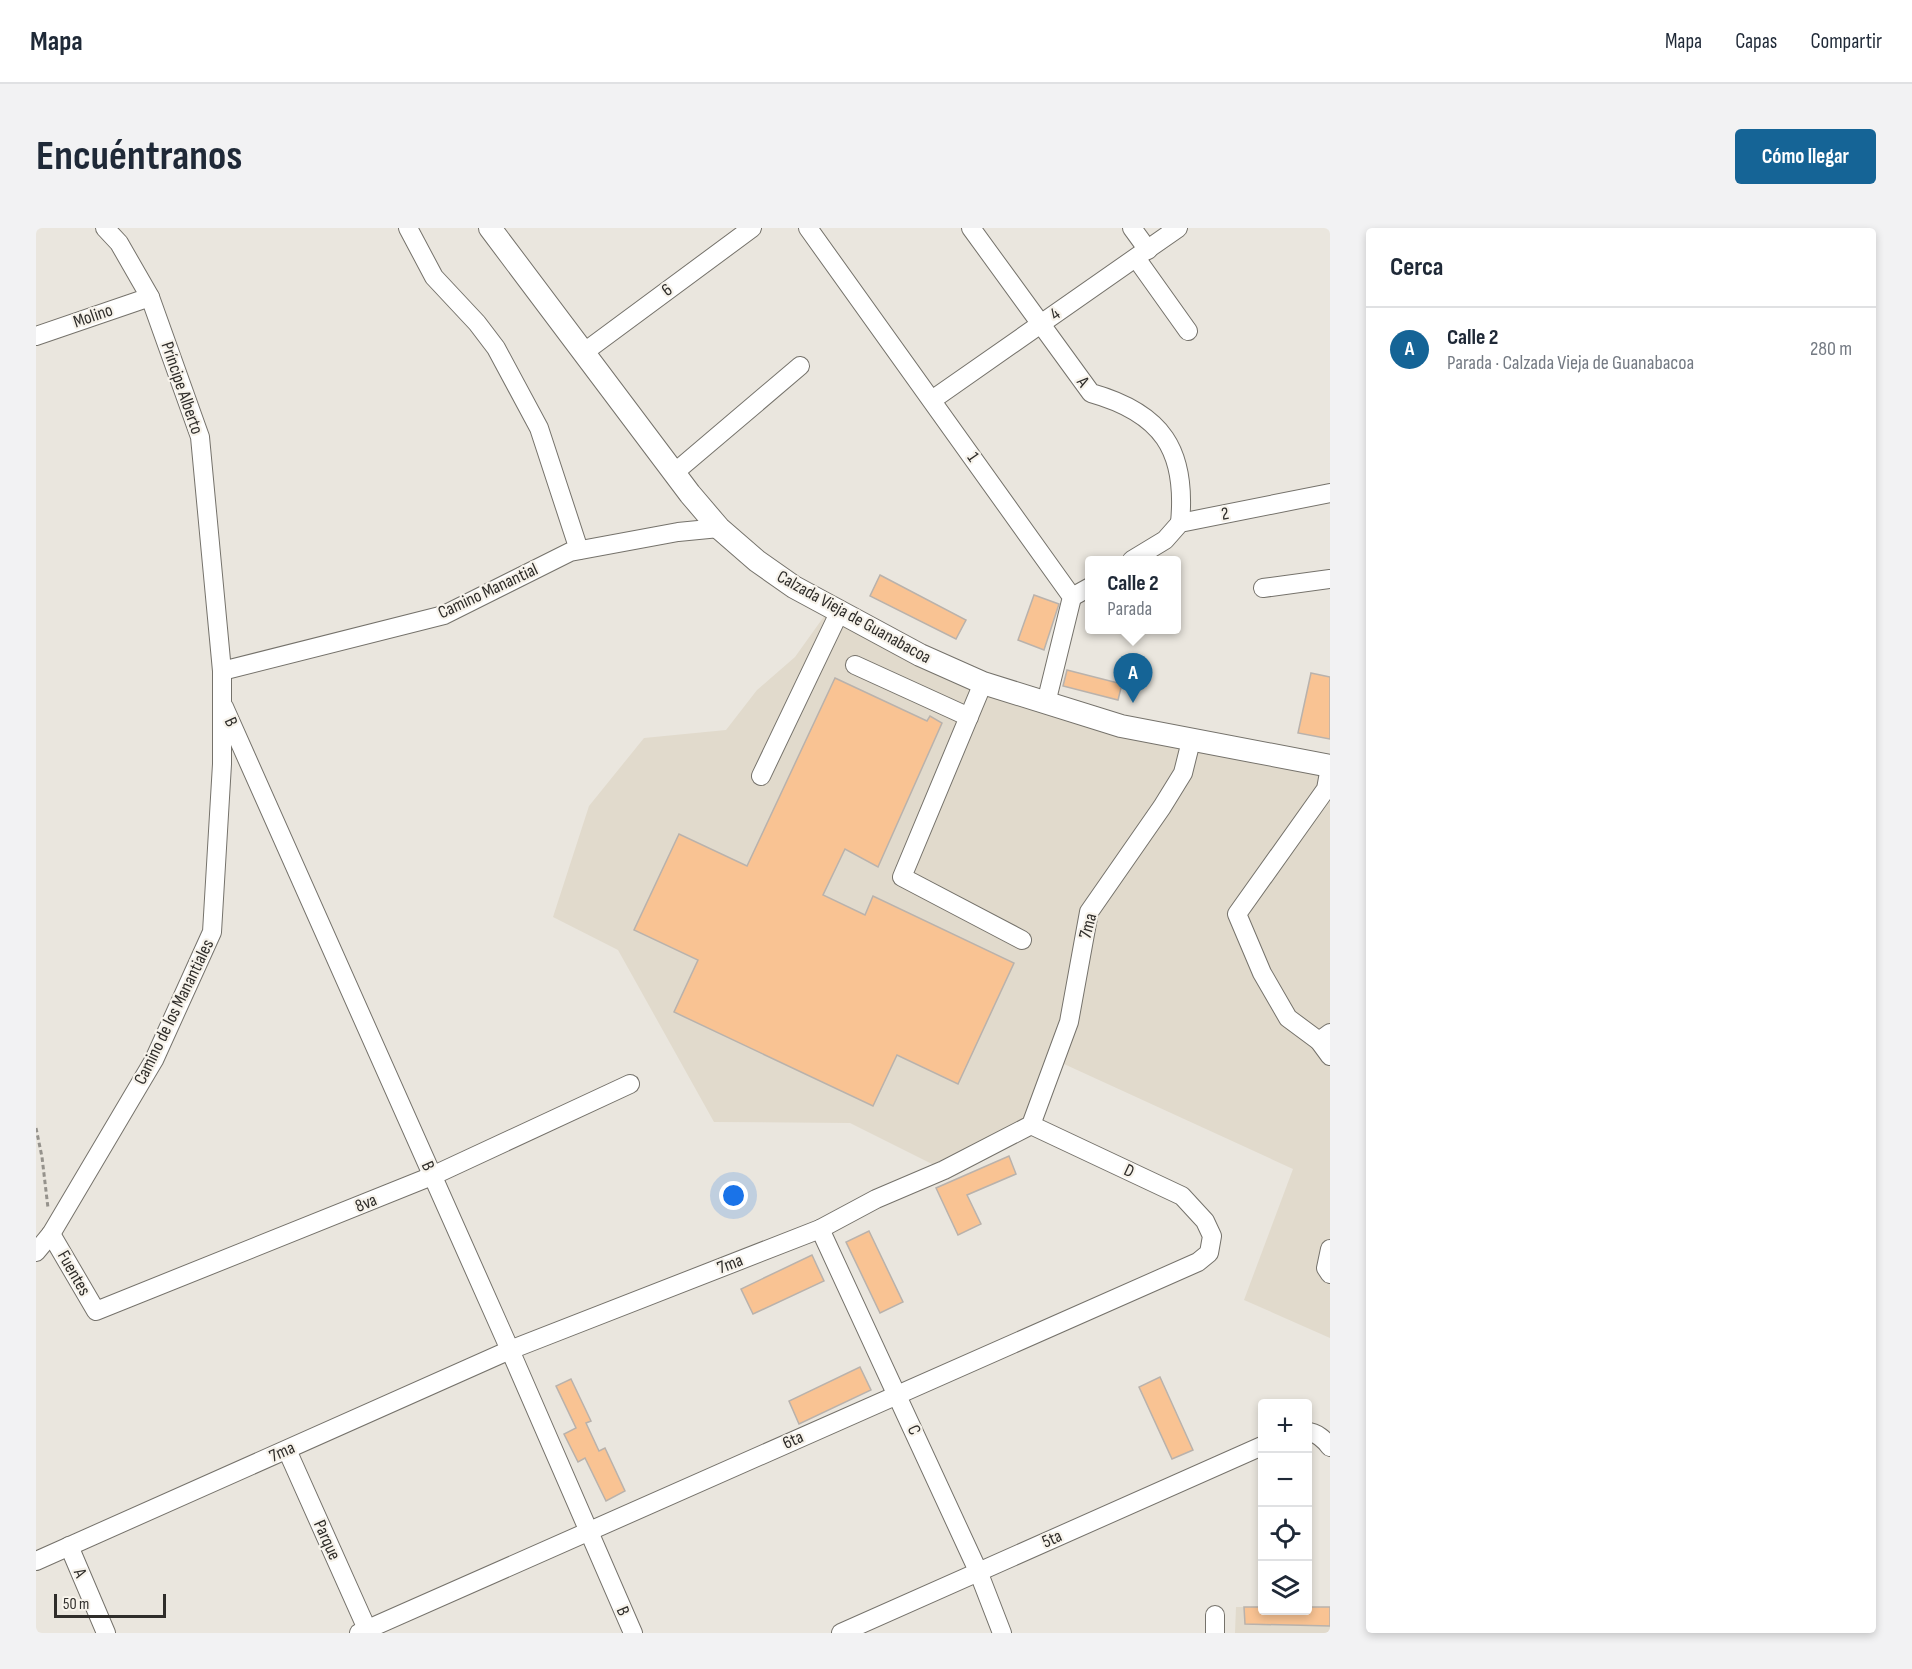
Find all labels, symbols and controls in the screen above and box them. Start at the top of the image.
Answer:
text: Mapa [30,25,83,58]
text: Mapa [1665,29,1702,54]
text: Capas [1735,29,1777,54]
text: Compartir [1810,29,1882,54]
button: Cómo llegar [1735,129,1876,184]
text: Encuéntranos [36,131,242,182]
text: Cerca [1390,252,1443,283]
street label: 6 [658,279,676,301]
street label: Molino [70,299,116,333]
street label: 4 [1046,303,1064,325]
text: Calle 2 [1447,324,1498,351]
text: A [1405,337,1414,361]
text: 280 m [1810,337,1852,361]
street label: Príncipe Alberto [156,339,208,437]
text: Parada · Calzada Vieja de Guanabacoa [1447,351,1694,375]
street label: A [1072,372,1094,392]
street label: 1 [963,448,984,466]
street label: 2 [1219,503,1231,525]
popup [1085,556,1181,634]
street label: Camino Manantial [435,559,541,623]
street label: Calzada Vieja de Guanabacoa [773,566,935,668]
text: Calle 2 [1107,570,1159,597]
text: Parada [1107,597,1152,621]
pin: A [1114,654,1152,703]
street label: B [220,714,242,730]
street label: 7ma [1075,911,1101,941]
street label: Camino de los Manantiales [130,936,218,1088]
street label: B [417,1158,439,1174]
street label: D [1121,1160,1137,1182]
your location [719,1181,748,1210]
street label: 8va [352,1189,380,1217]
street label: Fuentes [53,1247,95,1299]
street label: 7ma [714,1250,746,1278]
map controls [1258,1399,1312,1615]
button: + [1258,1399,1312,1453]
street label: C [903,1422,925,1438]
street label: 6ta [779,1426,807,1454]
street label: 7ma [266,1437,298,1467]
button: − [1258,1453,1312,1507]
button: locate [1258,1507,1312,1561]
street label: Parque [309,1517,345,1563]
street label: 5ta [1039,1525,1065,1553]
button: layers [1258,1561,1312,1615]
street label: A [68,1564,91,1581]
scale bar [54,1591,166,1618]
text: 50 m [63,1595,89,1614]
street label: B [612,1603,634,1619]

